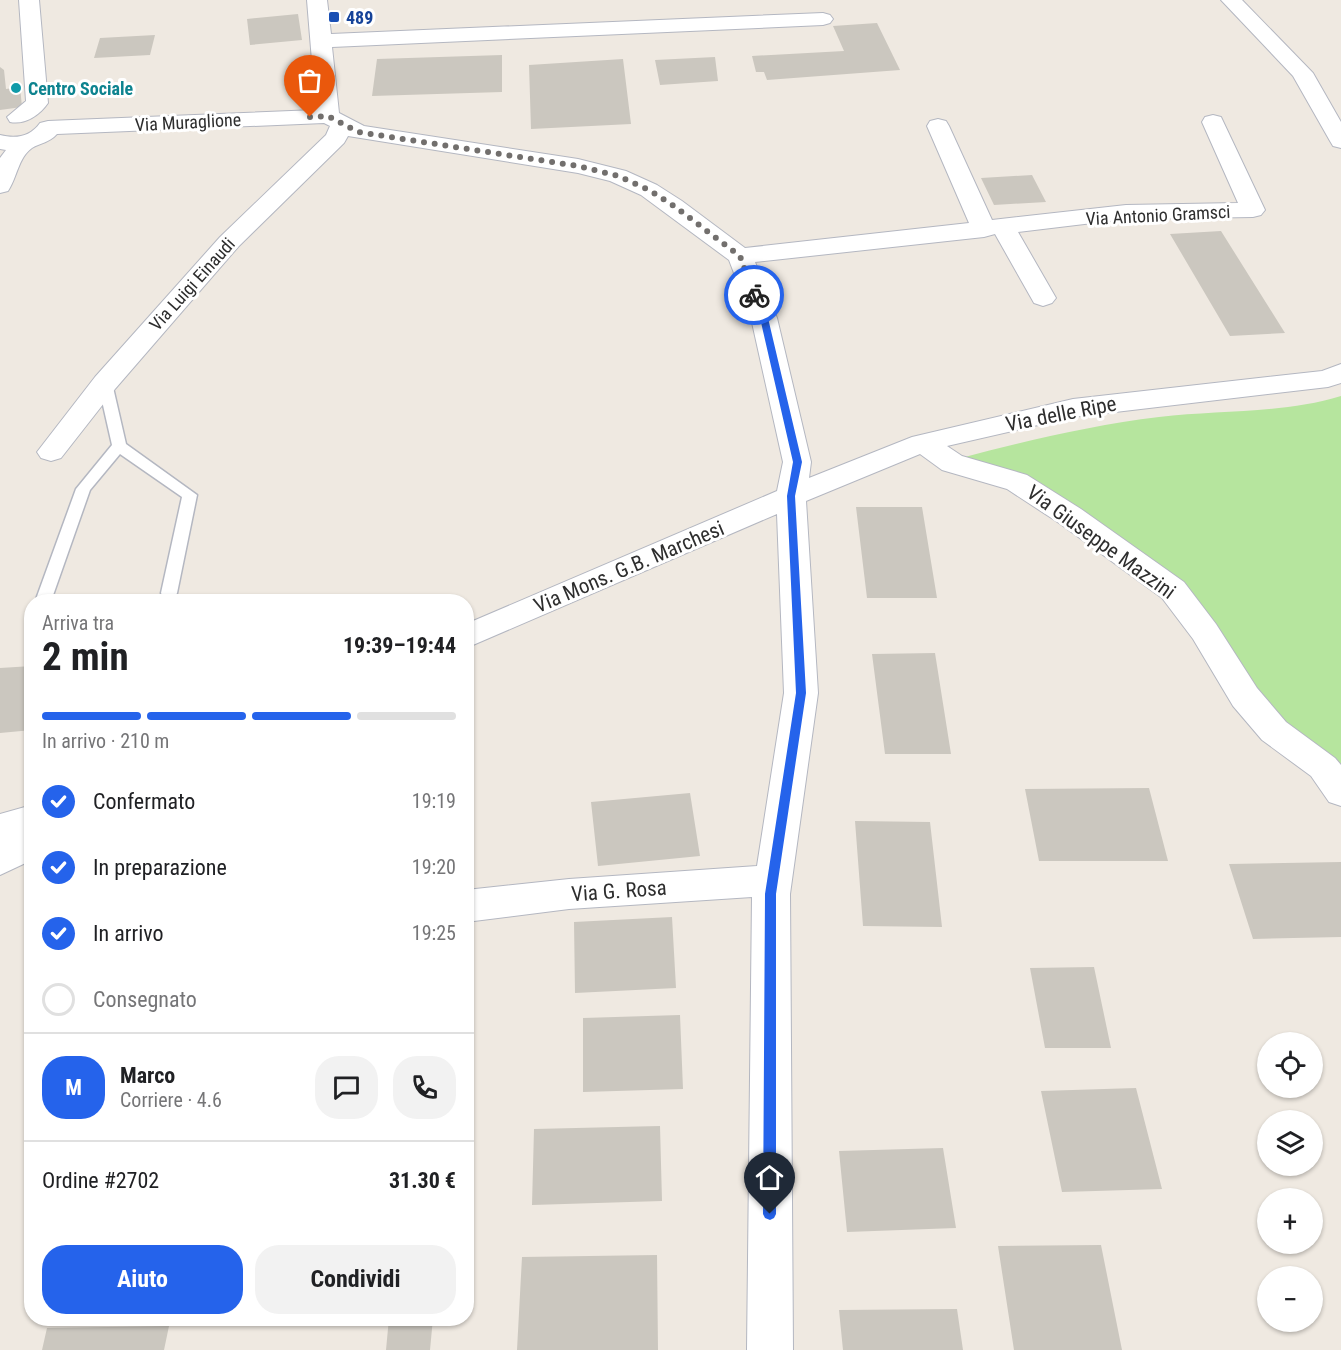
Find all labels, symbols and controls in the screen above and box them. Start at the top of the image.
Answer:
place label: 489 [346,7,373,28]
marker: 489 [327,10,341,24]
pin [284,55,335,117]
icon: bag [293,64,326,97]
place label: Centro Sociale [28,78,133,99]
marker: Centro Sociale [9,81,23,95]
street label: Via Muraglione [134,109,242,135]
street label: Via Antonio Gramsci [1085,201,1231,229]
street label: Via Luigi Einaudi [145,233,239,335]
courier [724,265,784,325]
icon: bike [738,279,771,312]
street label: Via delle Ripe [1004,391,1119,436]
street label: Via Giuseppe Mazzini [1022,480,1180,604]
street label: Via Mons. G.B. Marchesi [530,516,728,618]
text: Arriva tra [42,611,114,635]
text: 19:39–19:44 [343,633,456,658]
text: 2 min [42,634,129,680]
text: In arrivo · 210 m [42,729,169,753]
icon: check [42,785,75,818]
text: Confermato [93,789,195,814]
text: 19:19 [412,789,456,813]
icon: check [42,851,75,884]
text: In preparazione [93,855,227,880]
text: 19:20 [412,855,456,879]
street label: Via G. Rosa [570,876,668,906]
icon: check [42,917,75,950]
text: In arrivo [93,921,164,946]
text: 19:25 [412,921,456,945]
text: Consegnato [93,987,197,1012]
map controls [1257,1032,1323,1332]
button: locate [1257,1032,1323,1098]
button: chat [315,1056,378,1119]
button: phone [393,1056,456,1119]
text: Marco [120,1063,175,1088]
text: M [65,1075,82,1100]
text: Corriere · 4.6 [120,1088,222,1112]
button: layers [1257,1110,1323,1176]
pin [744,1152,795,1214]
icon: home [753,1161,786,1194]
text: Ordine #2702 [42,1168,159,1193]
text: 31.30 € [389,1168,456,1193]
button: + [1257,1188,1323,1254]
button: Aiuto [42,1245,243,1314]
button: Condividi [255,1245,456,1314]
button: − [1257,1266,1323,1332]

